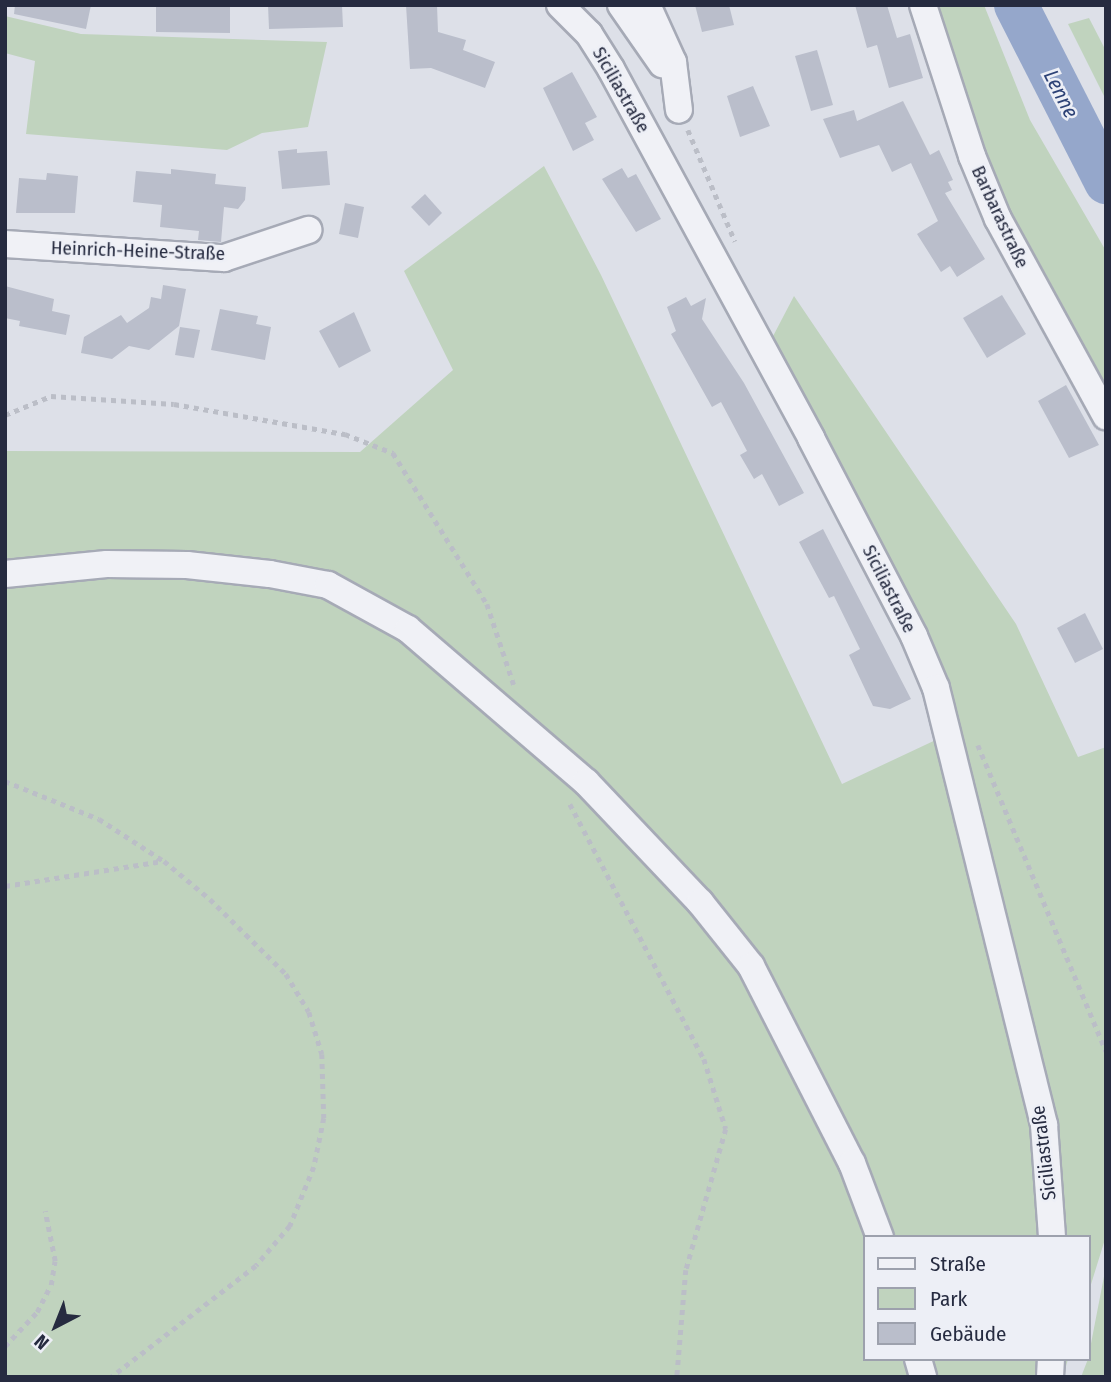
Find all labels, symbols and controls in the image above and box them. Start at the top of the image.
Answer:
street label: Siciliastraße [587,43,655,137]
water label: Lenne [1038,66,1084,122]
street label: Barbarastraße [966,162,1034,272]
street label: Heinrich-Heine-Straße [51,237,225,265]
street label: Siciliastraße [857,541,921,637]
street label: Siciliastraße [1027,1104,1061,1202]
legend [862,1235,1090,1361]
text: Straße [930,1251,986,1277]
text: Park [930,1286,967,1312]
north arrow [21,1291,91,1361]
text: Gebäude [930,1321,1006,1347]
text: N [30,1330,54,1354]

